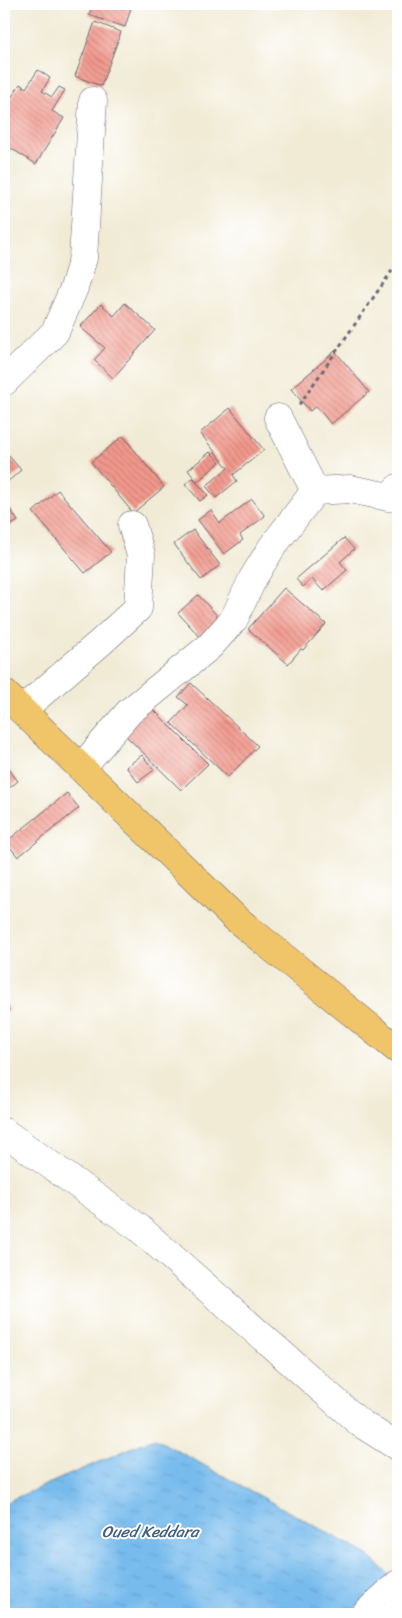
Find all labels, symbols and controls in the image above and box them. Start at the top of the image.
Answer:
water label: Oued Keddara [102,1517,200,1546]

